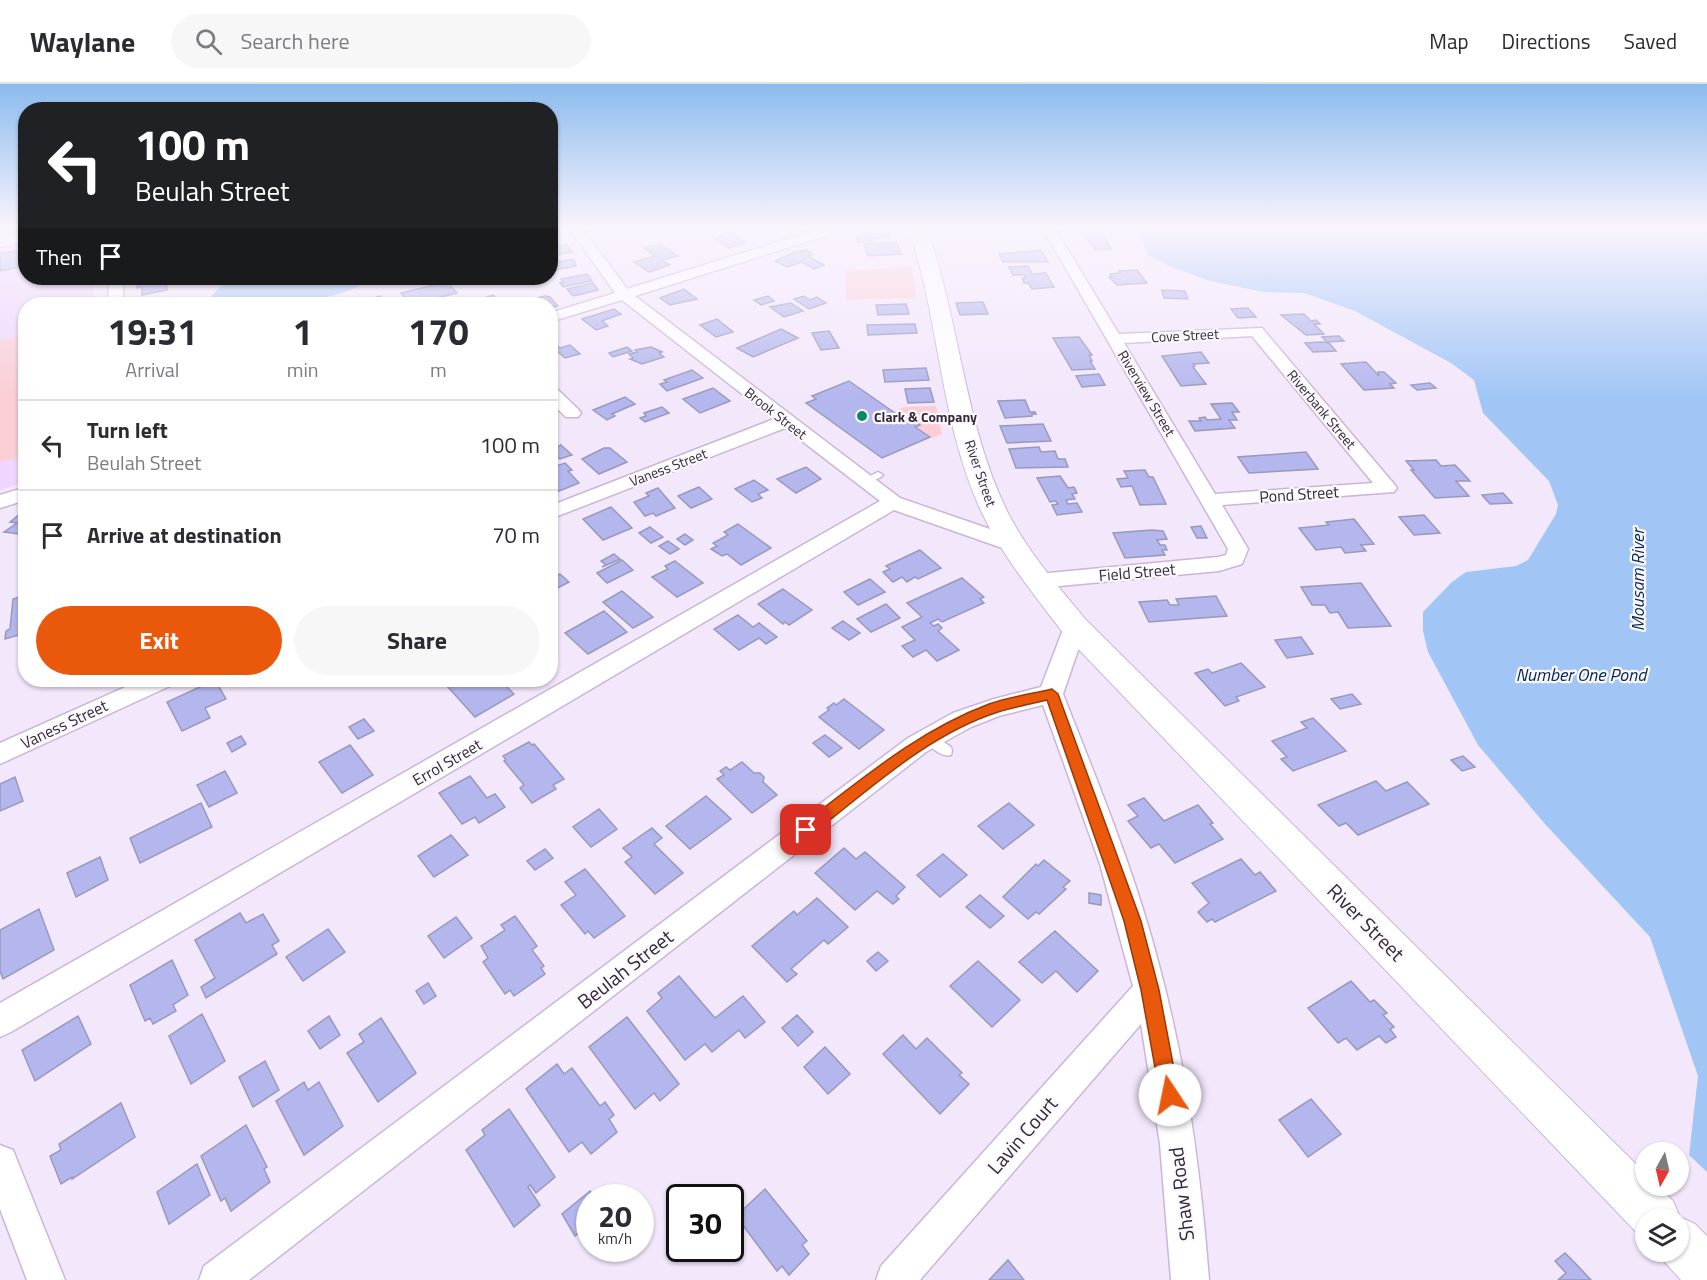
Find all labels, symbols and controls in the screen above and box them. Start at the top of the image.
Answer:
search box [171,14,591,68]
text: Waylane [30,20,135,63]
text: Search here [240,24,350,58]
icon: search [192,25,225,58]
text: Map [1429,25,1469,57]
text: Directions [1502,25,1591,57]
text: Saved [1624,25,1677,57]
text: 100 m [135,112,250,176]
icon: left [36,126,114,204]
text: Beulah Street [135,170,289,211]
text: Then [36,240,82,274]
icon: arrive [94,240,127,273]
text: 19:31 [107,304,197,359]
text: 1 [293,304,313,359]
text: 170 [408,304,469,359]
street label: Cove Street [1151,323,1219,347]
street label: Riverview Street [1113,346,1181,440]
text: Arrival [125,354,180,385]
text: min [287,354,319,385]
text: m [430,354,447,385]
street label: Riverbank Street [1282,365,1362,453]
street label: Brook Street [740,382,812,444]
place label: Clark & Company [874,406,977,427]
marker: Clark & Company [855,409,869,423]
text: Turn left [87,413,168,447]
text: 100 m [480,428,540,462]
icon: left [36,429,69,462]
street label: River Street [960,437,1002,509]
street label: Vaness Street [626,443,710,491]
text: Beulah Street [87,447,201,478]
street label: Pond Street [1258,479,1340,509]
text: Arrive at destination [87,518,282,552]
text: 70 m [492,518,540,552]
icon: arrive [36,519,69,552]
water label: Mousam River [1624,527,1651,631]
street label: Field Street [1098,557,1177,587]
button: Exit [36,606,282,675]
button: Share [294,606,540,675]
water label: Number One Pond [1516,661,1648,688]
street label: Vaness Street [17,693,112,755]
street label: Errol Street [408,732,487,792]
pin [780,804,831,855]
icon: arrive [789,813,822,846]
street label: River Street [1320,876,1412,968]
street label: Beulah Street [570,922,680,1016]
position arrow [1138,1063,1202,1127]
street label: Lavin Court [979,1089,1065,1181]
north arrow [1635,1142,1689,1196]
map controls [1635,1142,1689,1262]
street label: Shaw Road [1160,1145,1202,1243]
speed limit sign: 30 [666,1184,744,1262]
text: 20 [598,1193,632,1239]
button: layers [1635,1208,1689,1262]
text: km/h [598,1227,632,1250]

